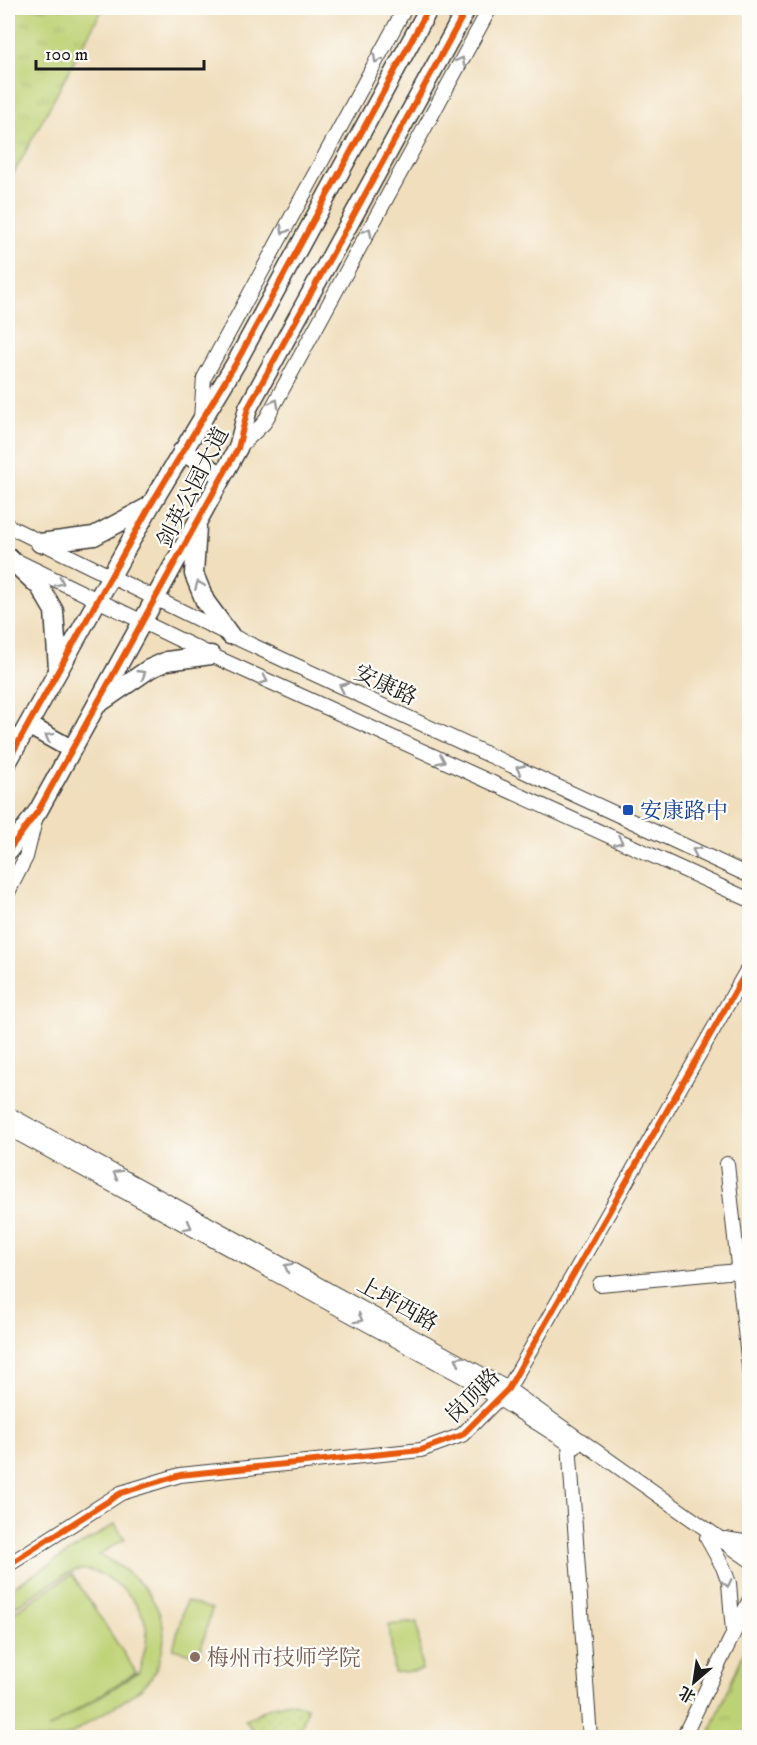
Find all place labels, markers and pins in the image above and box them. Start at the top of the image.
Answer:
place label: 安康路中 [640,798,728,825]
marker: 安康路中 [621,803,635,817]
place label: 梅州市技师学院 [207,1645,361,1672]
marker: 梅州市技师学院 [188,1650,202,1664]

